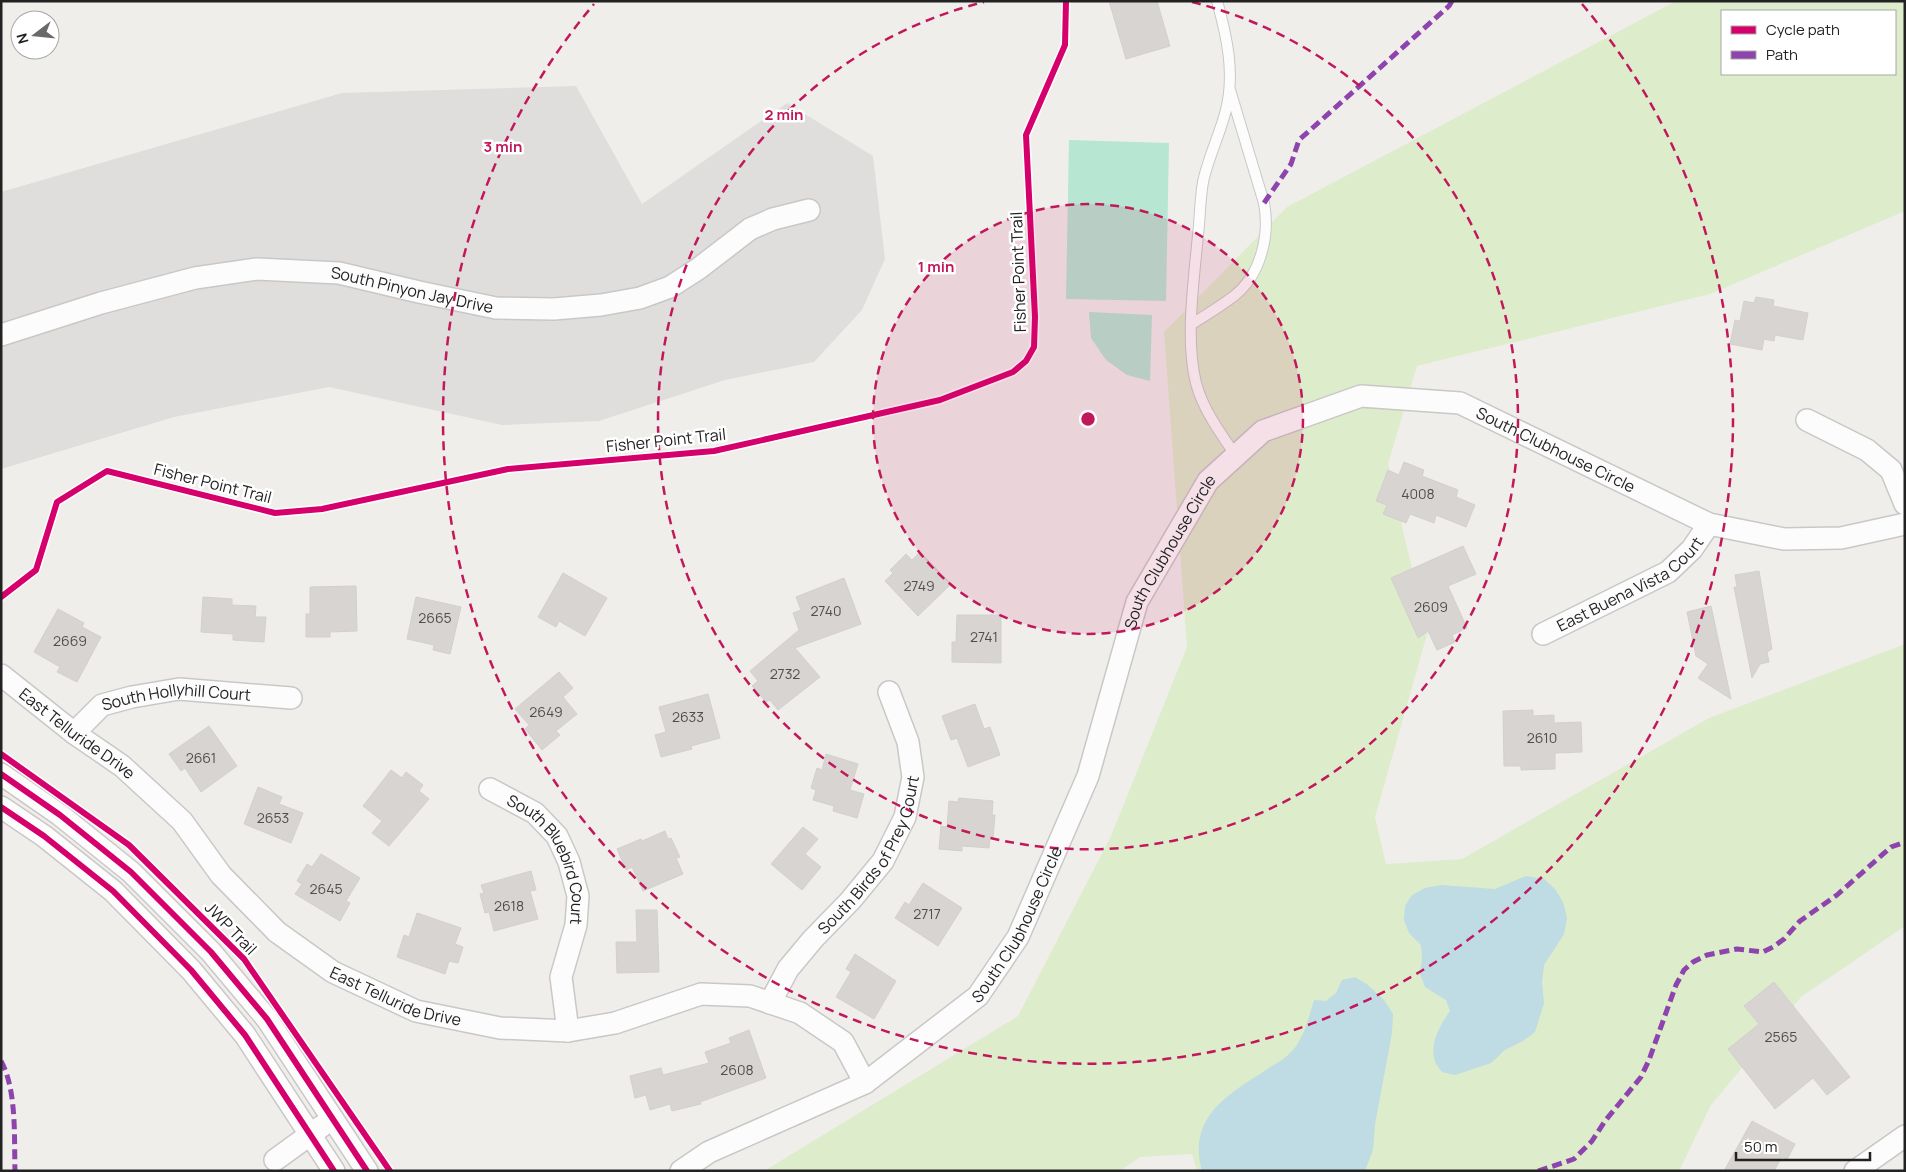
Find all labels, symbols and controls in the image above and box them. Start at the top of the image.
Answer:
north arrow [10,10,60,60]
legend [1721,10,1896,75]
text: Cycle path [1766,19,1840,40]
text: N [12,31,33,46]
text: Path [1766,44,1798,65]
text: 2 min [764,104,804,125]
text: 3 min [484,136,522,157]
street label: Fisher Point Trail [1005,211,1031,333]
text: 1 min [918,256,954,277]
street label: South Pinyon Jay Drive [331,262,495,318]
street label: South Clubhouse Circle [1473,402,1639,497]
centre of rings [1079,410,1097,428]
street label: Fisher Point Trail [605,423,727,457]
street label: Fisher Point Trail [152,458,274,508]
street label: South Clubhouse Circle [1119,469,1220,632]
house number: 4008 [1401,484,1435,503]
street label: East Buena Vista Court [1553,532,1708,636]
house number: 2749 [903,576,935,595]
house number: 2609 [1414,597,1448,616]
house number: 2740 [810,601,842,620]
house number: 2665 [418,608,452,627]
house number: 2741 [970,627,998,646]
house number: 2669 [53,631,87,650]
house number: 2732 [770,664,800,683]
street label: South Hollyhill Court [99,678,252,716]
street label: East Telluride Drive [15,683,140,784]
house number: 2649 [529,702,563,721]
house number: 2633 [672,707,704,726]
house number: 2610 [1527,728,1557,747]
house number: 2661 [186,748,216,767]
street label: South Birds of Prey Court [813,774,924,939]
street label: South Bluebird Court [503,789,589,925]
house number: 2653 [257,808,289,827]
street label: South Clubhouse Circle [967,843,1067,1008]
house number: 2645 [309,879,343,898]
house number: 2618 [494,896,524,915]
street label: JWP Trail [200,897,262,959]
house number: 2717 [913,904,941,923]
street label: East Telluride Drive [326,961,463,1031]
house number: 2565 [1765,1027,1797,1046]
house number: 2608 [720,1060,754,1079]
scale bar [1736,1130,1870,1162]
text: 50 m [1744,1136,1778,1157]

